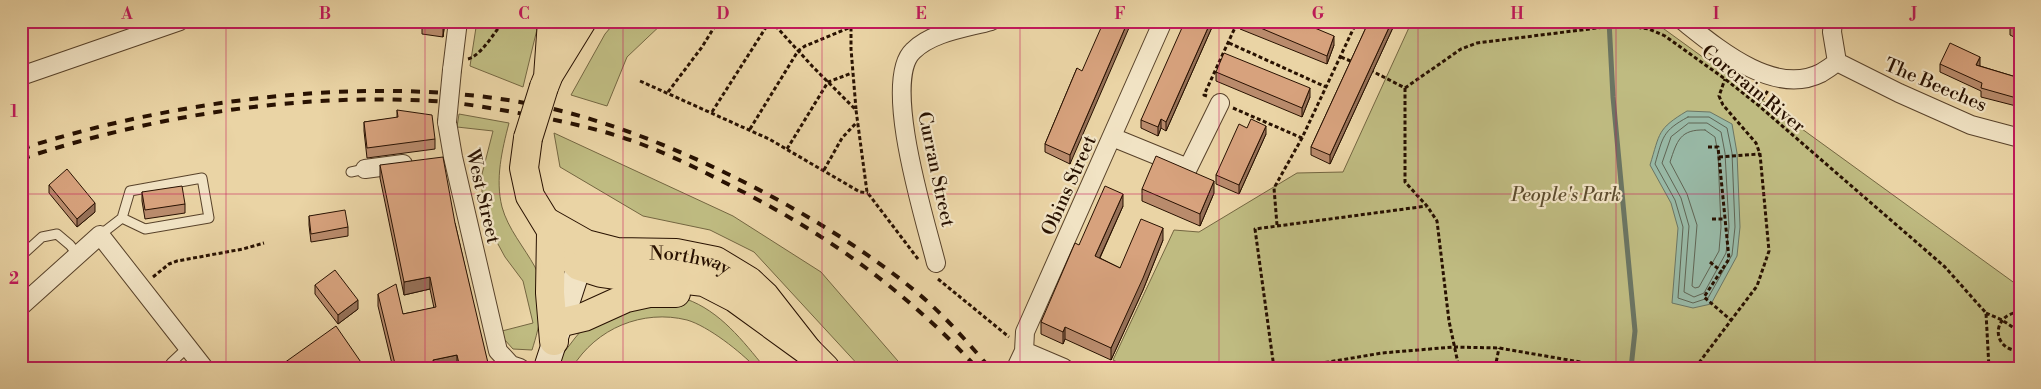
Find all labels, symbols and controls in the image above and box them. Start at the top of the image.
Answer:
text: A [120,4,133,24]
text: B [319,4,331,24]
text: C [518,4,530,24]
text: D [717,4,730,24]
text: E [915,4,927,24]
text: F [1114,4,1126,24]
text: G [1312,4,1325,24]
text: H [1510,4,1524,24]
text: I [1713,4,1719,24]
text: J [1909,4,1917,24]
street label: Corcrain River [1697,40,1810,138]
street label: The Beeches [1881,53,1991,117]
text: 1 [10,102,18,122]
street label: Curran Street [912,109,960,229]
street label: Obins Street [1036,131,1102,239]
street label: West Street [460,146,506,246]
park label: People's Park [1510,183,1621,207]
street label: Northway [649,242,736,281]
text: 2 [9,269,19,289]

